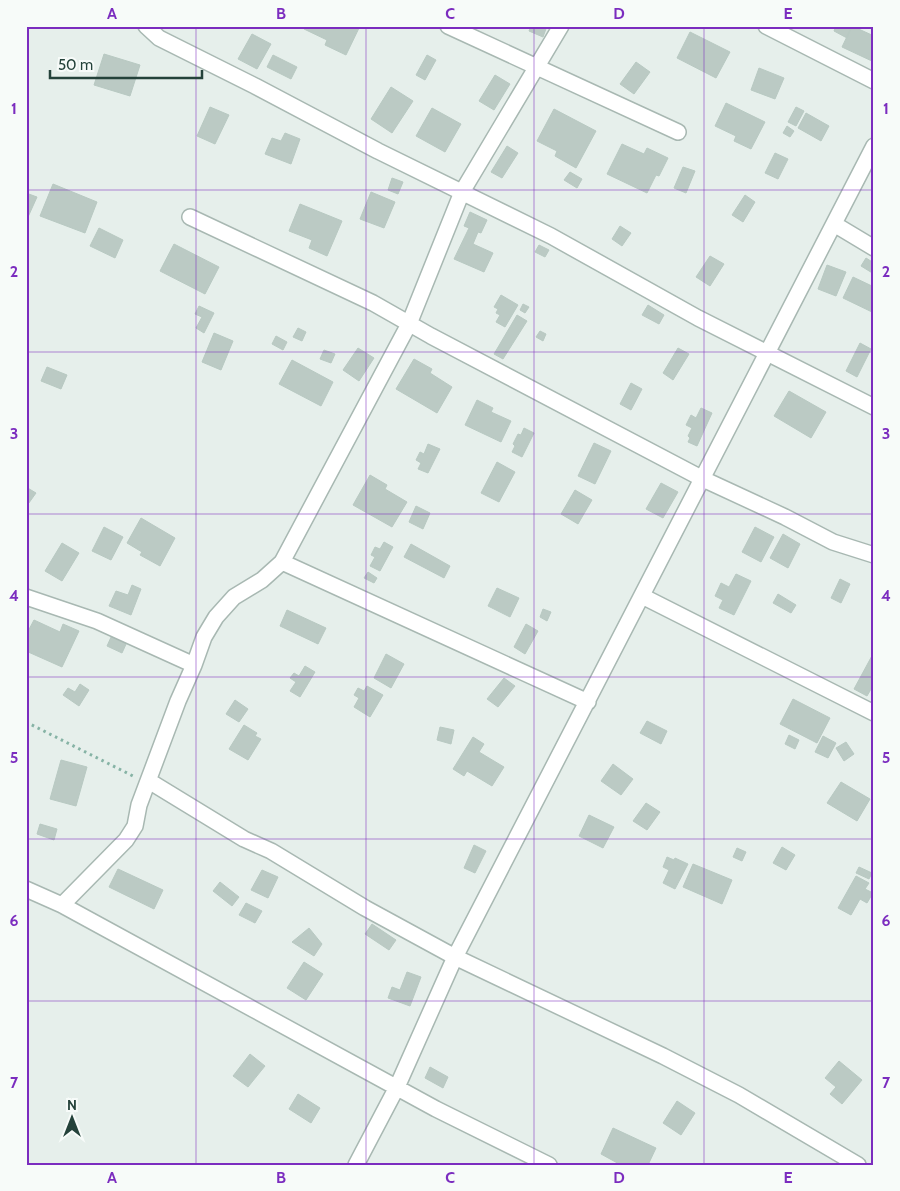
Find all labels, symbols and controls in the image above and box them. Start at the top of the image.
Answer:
text: A [107,4,117,23]
text: B [276,4,286,23]
text: C [445,4,455,23]
text: D [613,4,625,23]
text: E [783,4,793,23]
scale bar [50,48,202,80]
text: 50 m [58,56,93,74]
text: 1 [11,99,17,118]
text: 1 [883,99,889,118]
text: 2 [10,262,18,281]
text: 2 [882,262,890,281]
text: 3 [10,424,18,443]
text: 3 [882,424,890,443]
text: 4 [9,586,19,605]
text: 4 [881,586,891,605]
text: 5 [10,748,18,767]
text: 5 [882,748,890,767]
text: 6 [10,911,19,930]
text: 6 [882,911,891,930]
text: 7 [10,1073,19,1092]
text: 7 [882,1073,891,1092]
north arrow [48,1094,98,1144]
text: N [67,1096,77,1114]
text: A [107,1168,117,1187]
text: B [276,1168,286,1187]
text: C [445,1168,455,1187]
text: D [613,1168,625,1187]
text: E [783,1168,793,1187]

